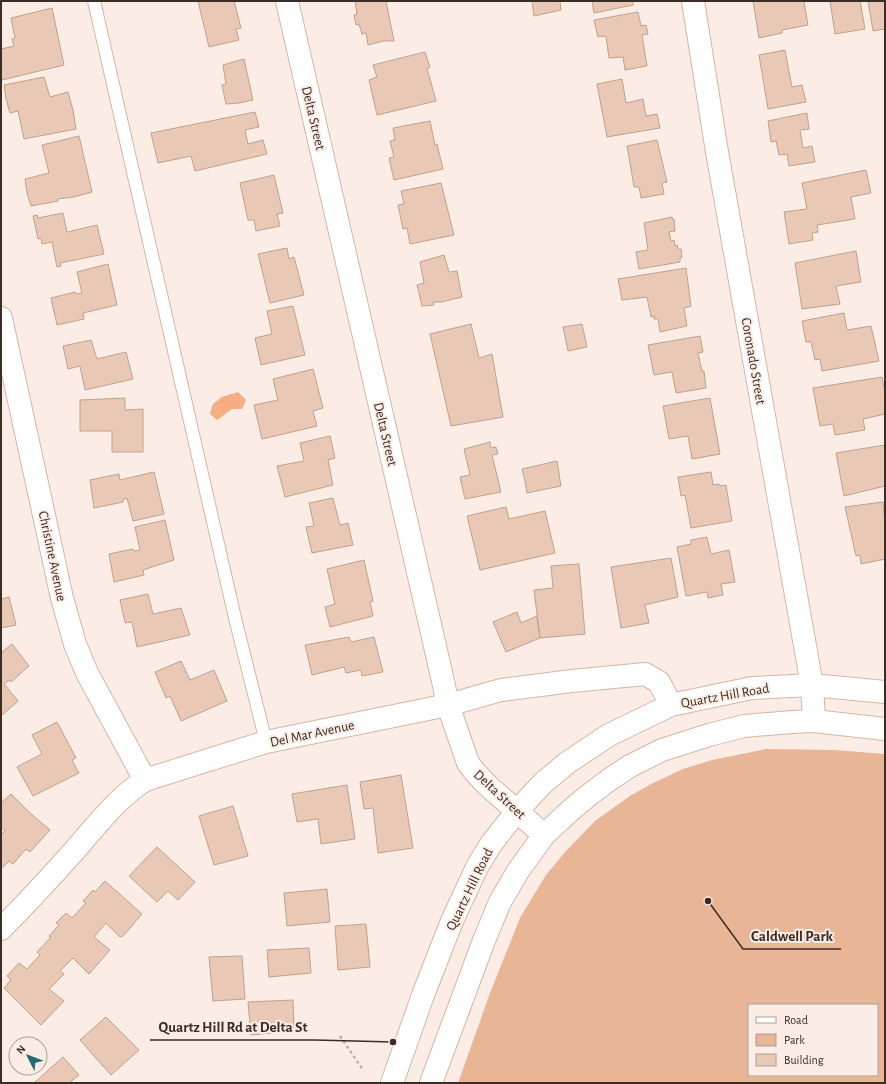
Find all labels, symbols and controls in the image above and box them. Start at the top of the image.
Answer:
street label: Delta Street [299,85,327,152]
street label: Coronado Street [738,317,768,406]
street label: Delta Street [371,401,399,468]
street label: Christine Avenue [36,510,68,603]
street label: Quartz Hill Road [680,681,770,711]
street label: Del Mar Avenue [269,718,356,750]
street label: Delta Street [471,767,528,822]
street label: Quartz Hill Road [444,846,496,933]
callout: Caldwell Park [743,922,841,949]
text: Caldwell Park [751,929,834,944]
legend [748,1004,878,1076]
callout: Quartz Hill Rd at Delta St [150,1013,315,1040]
text: Road [784,1014,808,1026]
text: Quartz Hill Rd at Delta St [159,1020,308,1035]
text: Park [784,1034,805,1046]
north arrow [8,1036,48,1076]
text: N [14,1043,28,1056]
text: Building [784,1054,824,1066]

